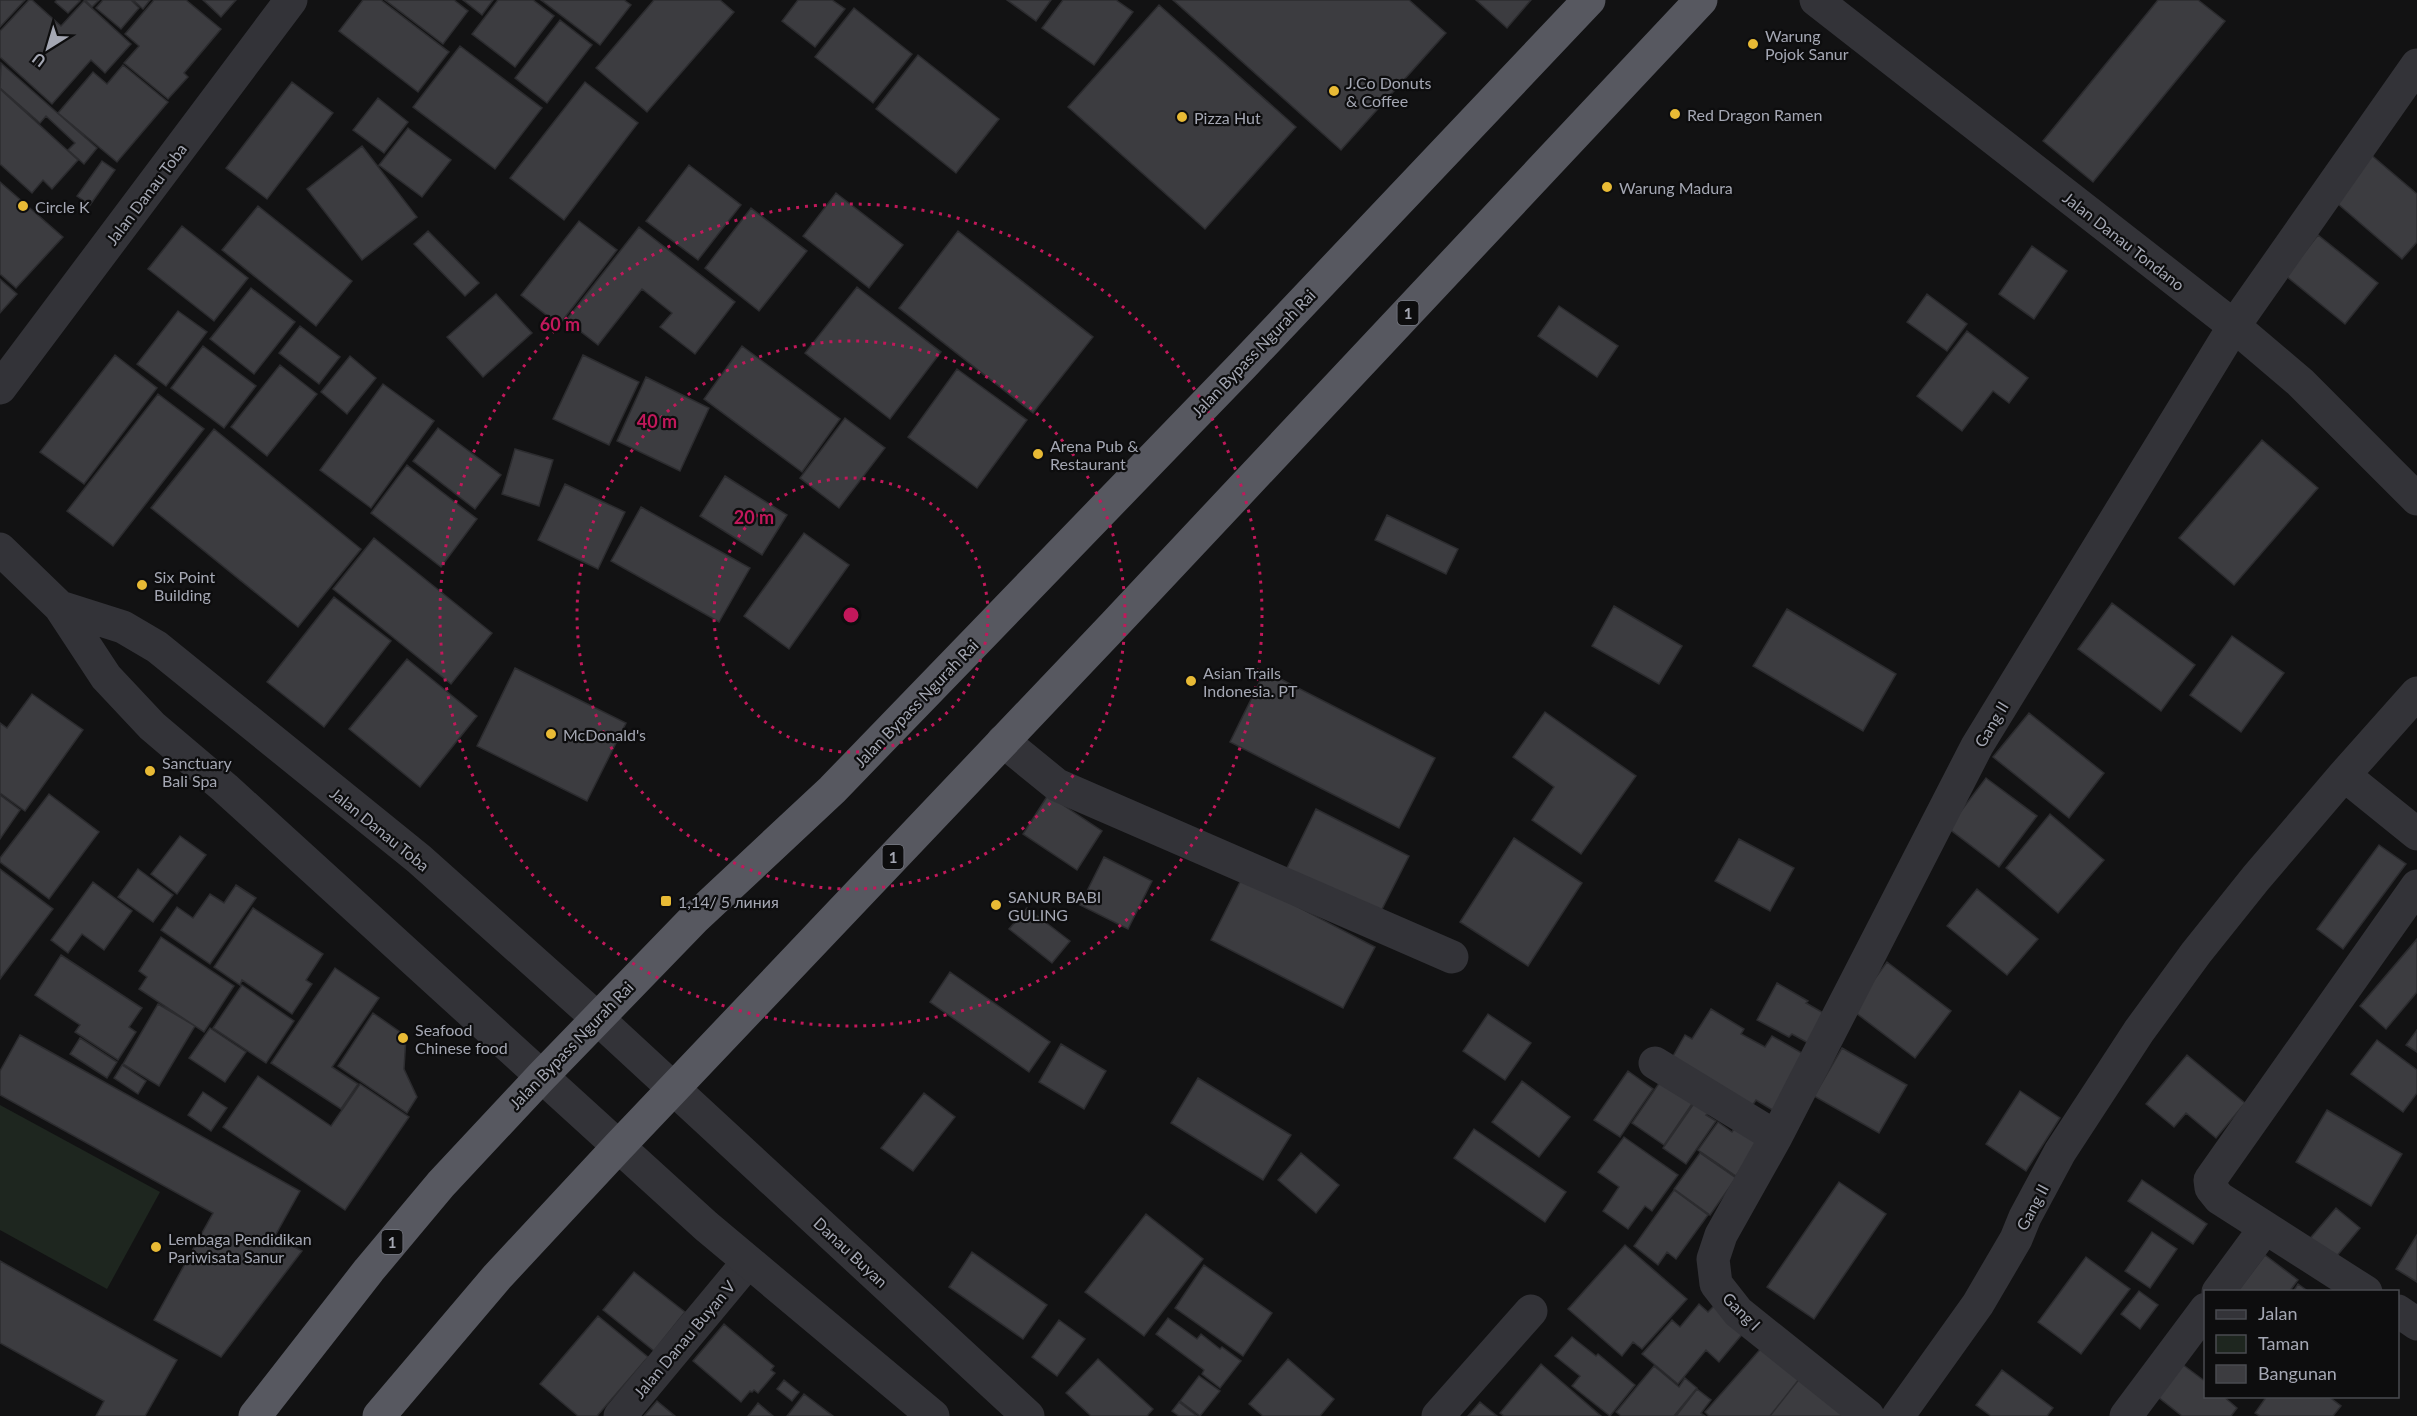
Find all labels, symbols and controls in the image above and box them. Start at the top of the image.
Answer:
north arrow [18,18,78,78]
place label: Warung Pojok Sanur [1765,26,1849,63]
marker: Warung Pojok Sanur [1746,37,1760,51]
text: U [28,49,49,72]
place label: J.Co Donuts & Coffee [1346,73,1431,110]
marker: J.Co Donuts & Coffee [1327,84,1341,98]
place label: Red Dragon Ramen [1687,105,1822,124]
marker: Red Dragon Ramen [1668,107,1682,121]
place label: Pizza Hut [1194,108,1261,127]
marker: Pizza Hut [1175,110,1189,124]
street label: Jalan Danau Toba [102,140,190,248]
place label: Warung Madura [1619,178,1733,197]
marker: Warung Madura [1600,180,1614,194]
street label: Jalan Danau Tondano [2059,188,2189,294]
place label: Circle K [35,197,90,216]
marker: Circle K [16,199,30,213]
street label: Jalan Bypass Ngurah Rai [1187,285,1319,421]
road number: 1 [1398,301,1418,325]
text: 60 m [540,313,580,335]
text: 40 m [637,410,677,432]
place label: Arena Pub & Restaurant [1050,436,1139,473]
marker: Arena Pub & Restaurant [1031,447,1045,461]
text: 20 m [734,506,774,528]
place label: Six Point Building [154,567,215,604]
marker: Six Point Building [135,578,149,592]
centre of rings [841,605,861,625]
street label: Jalan Bypass Ngurah Rai [850,635,982,771]
place label: Asian Trails Indonesia. PT [1203,663,1298,700]
marker: Asian Trails Indonesia. PT [1184,674,1198,688]
street label: Gang II [1970,698,2012,750]
place label: McDonald's [563,725,646,744]
marker: McDonald's [544,727,558,741]
place label: Sanctuary Bali Spa [162,753,233,790]
marker: Sanctuary Bali Spa [143,764,157,778]
street label: Jalan Danau Toba [327,783,433,875]
road number: 1 [882,845,904,869]
place label: SANUR BABI GULING [1008,887,1101,924]
place label: 1,14/ 5 линия [678,892,779,911]
marker: 1,14/ 5 линия [659,894,673,908]
marker: SANUR BABI GULING [989,898,1003,912]
street label: Jalan Bypass Ngurah Rai [505,977,637,1113]
place label: Seafood Chinese food [415,1020,508,1057]
marker: Seafood Chinese food [396,1031,410,1045]
street label: Gang II [2012,1181,2052,1233]
street label: Danau Buyan [810,1213,892,1291]
place label: Lembaga Pendidikan Pariwisata Sanur [168,1229,312,1266]
road number: 1 [382,1230,402,1254]
marker: Lembaga Pendidikan Pariwisata Sanur [149,1240,163,1254]
street label: Jalan Danau Buyan V [629,1276,739,1402]
street label: Gang I [1719,1288,1765,1334]
legend [2204,1290,2399,1398]
text: Jalan [2258,1302,2297,1324]
text: Taman [2258,1332,2309,1354]
text: Bangunan [2258,1362,2337,1384]

